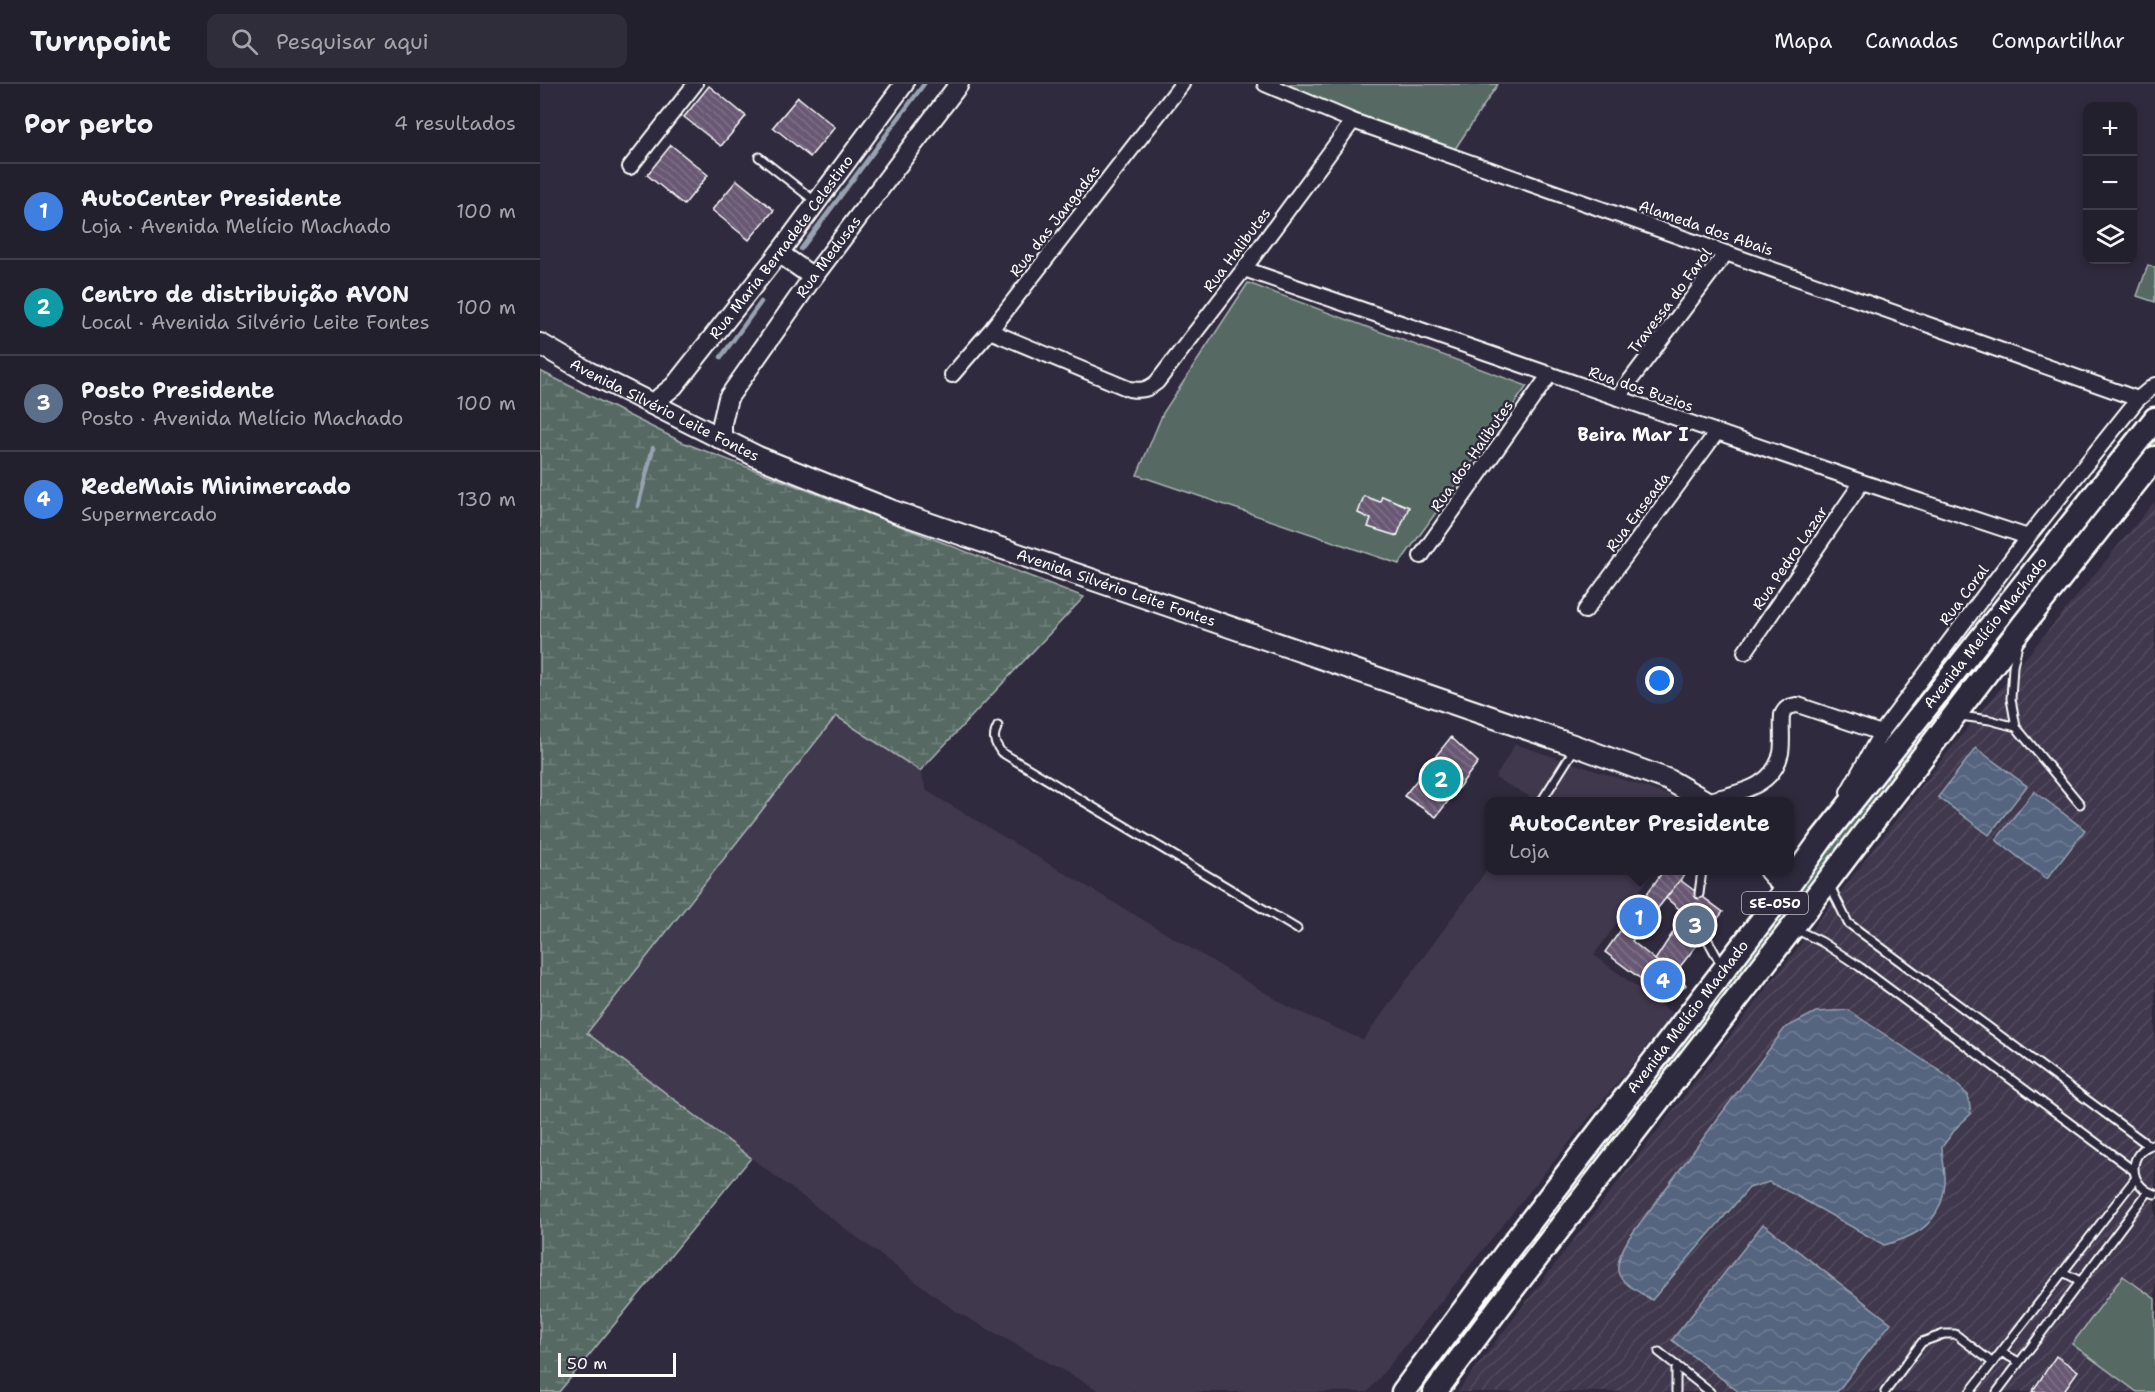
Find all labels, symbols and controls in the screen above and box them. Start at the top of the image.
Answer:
search box [207,14,627,68]
text: Turnpoint [30,22,171,60]
icon: search [228,25,261,58]
text: Pesquisar aqui [276,27,429,56]
text: Mapa [1774,27,1832,55]
text: Camadas [1865,27,1959,55]
text: Compartilhar [1992,27,2125,55]
map controls [2083,102,2137,264]
button: + [2083,102,2137,156]
text: Por perto [24,106,153,141]
text: 4 resultados [394,110,516,136]
street label: Rua Maria Bernadete Celestino [705,151,858,343]
button: − [2083,156,2137,210]
street label: Rua das Jangadas [1005,161,1105,281]
text: AutoCenter Presidente [81,184,342,213]
street label: Alameda dos Abais [1636,196,1776,260]
text: 1 [39,198,48,224]
text: 100 m [456,198,516,224]
street label: Rua Halibutes [1199,204,1275,296]
button: layers [2083,210,2137,264]
street label: Rua Medusas [791,212,866,302]
text: Loja · Avenida Melício Machado [81,213,391,239]
street label: Travessa do Farol [1624,244,1717,358]
text: Centro de distribuição AVON [81,280,409,309]
text: 2 [37,294,51,320]
text: 100 m [456,294,516,320]
text: Local · Avenida Silvério Leite Fontes [81,309,430,335]
street label: Avenida Silvério Leite Fontes [566,354,762,466]
street label: Rua dos Buzios [1586,362,1696,416]
text: Posto Presidente [81,376,275,405]
text: 3 [37,390,51,416]
text: 100 m [456,390,516,416]
street label: Rua dos Halibutes [1426,396,1518,516]
text: Posto · Avenida Melício Machado [81,405,403,431]
district label: Beira Mar I [1578,423,1689,447]
street label: Rua Enseada [1602,468,1675,556]
text: RedeMais Minimercado [81,472,351,501]
text: 4 [37,486,51,512]
text: 130 m [457,486,516,512]
text: Supermercado [81,501,217,527]
street label: Rua Pedro Lazar [1748,502,1832,614]
street label: Avenida Silvério Leite Fontes [1014,544,1218,631]
street label: Avenida Melício Machado [1919,553,2052,713]
street label: Rua Coral [1935,560,1994,629]
your location [1645,666,1674,695]
pin: 2 [1422,756,1460,802]
popup [1485,797,1794,875]
text: AutoCenter Presidente [1509,809,1770,838]
text: Loja [1509,838,1549,864]
road number: SE-050 [1742,892,1808,914]
pin: 1 [1620,894,1658,940]
pin: 3 [1676,902,1714,948]
street label: Avenida Melício Machado [1622,936,1753,1097]
pin: 4 [1644,958,1682,1002]
scale bar [558,1350,676,1378]
text: 50 m [567,1353,607,1374]

